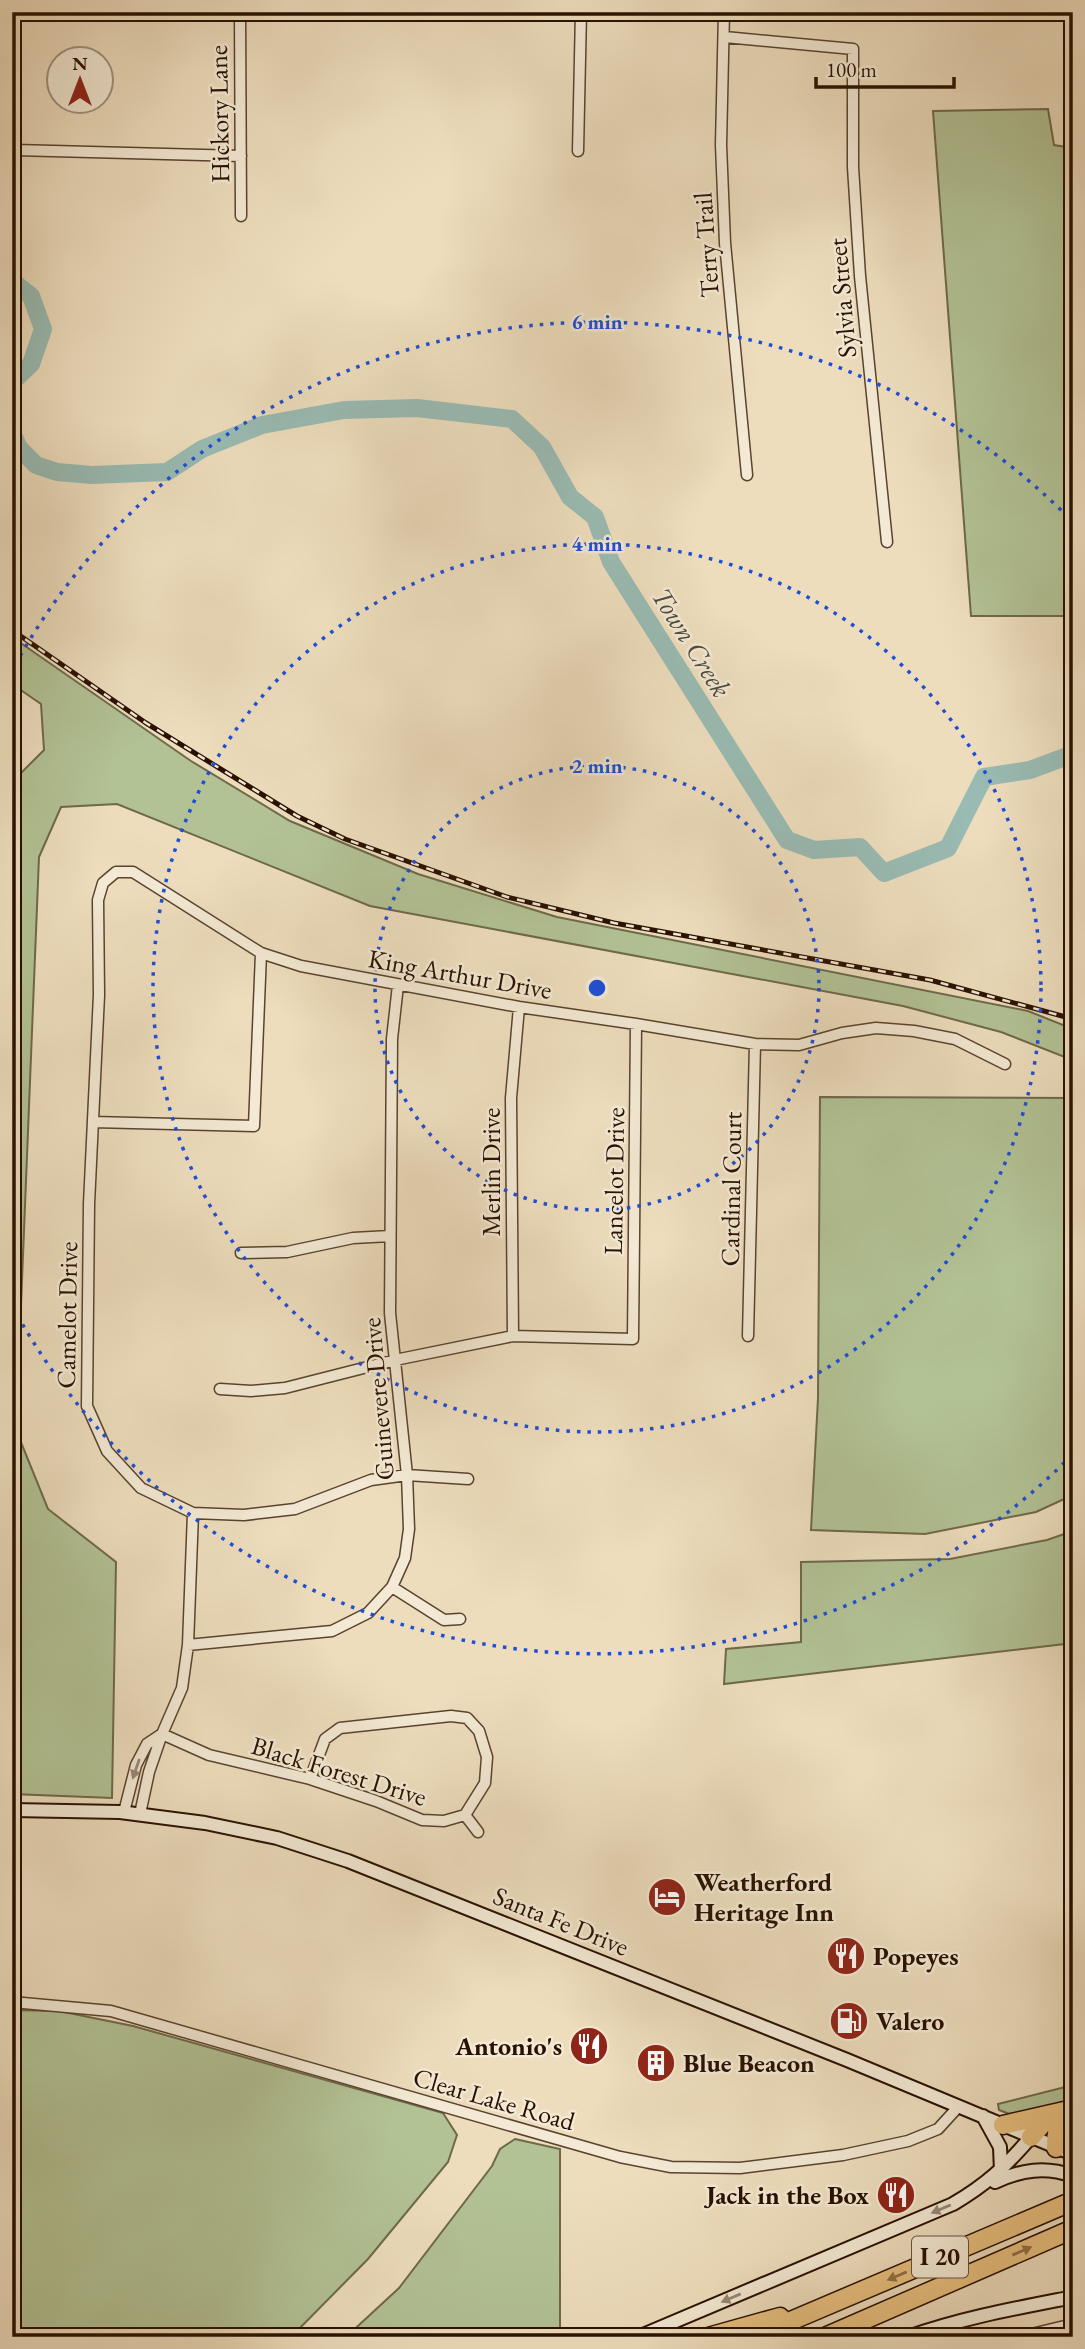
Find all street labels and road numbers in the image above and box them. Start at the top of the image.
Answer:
street label: Hickory Lane [201,45,237,183]
street label: Terry Trail [685,191,727,299]
street label: Sylvia Street [820,237,864,359]
street label: King Arthur Drive [366,941,554,1007]
street label: Lancelot Drive [596,1107,632,1255]
street label: Merlin Drive [474,1108,508,1236]
street label: Cardinal Court [713,1111,749,1267]
street label: Camelot Drive [49,1241,85,1389]
street label: Guinevere Drive [354,1316,402,1482]
street label: Black Forest Drive [247,1728,431,1814]
street label: Santa Fe Drive [488,1878,634,1964]
street label: Clear Lake Road [409,2060,580,2139]
road number: I 20 [912,2236,968,2278]

